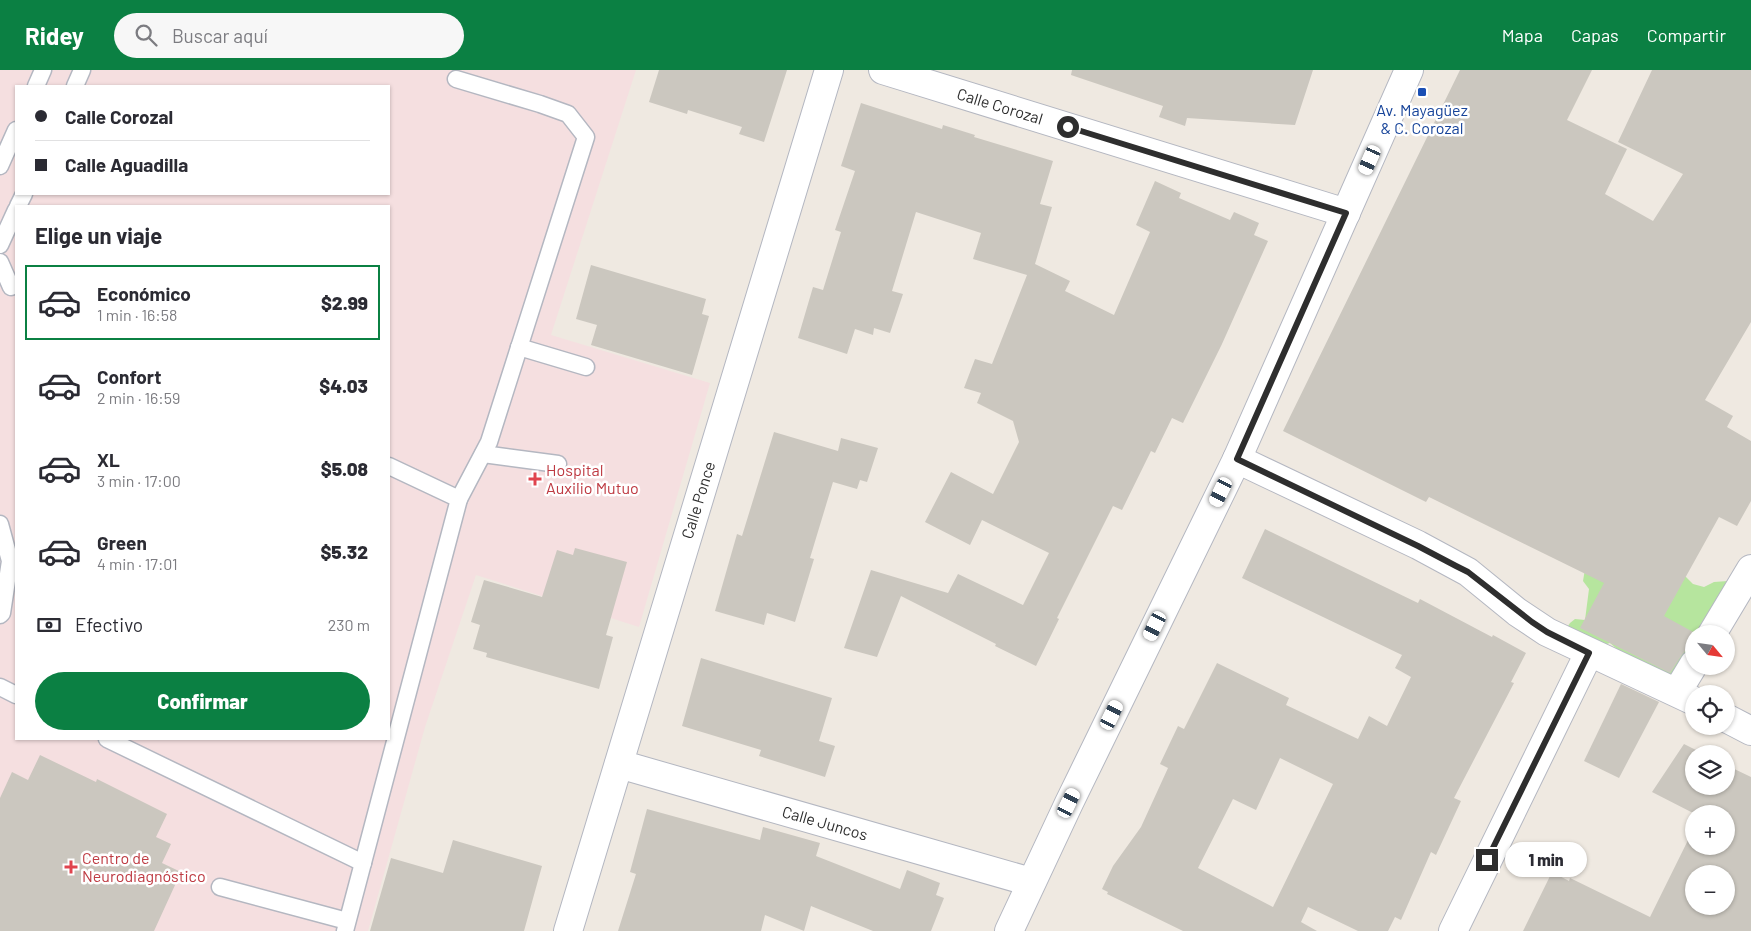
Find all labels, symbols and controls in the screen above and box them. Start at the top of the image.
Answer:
search box [114,13,464,58]
text: Ridey [25,21,84,50]
icon: search [132,21,160,49]
text: Buscar aquí [172,24,268,47]
text: Mapa [1502,24,1543,46]
text: Capas [1571,24,1619,46]
text: Compartir [1647,24,1726,46]
street label: Calle Corozal [955,83,1045,128]
marker: Av. Mayagüez & C. Corozal [1416,86,1428,98]
place label: Av. Mayagüez & C. Corozal [1376,100,1468,137]
text: Calle Corozal [65,105,173,128]
route start [1057,116,1079,138]
car [1357,143,1382,177]
text: Calle Aguadilla [65,153,188,176]
text: Elige un viaje [35,222,162,248]
icon: car [37,280,82,325]
text: Económico [97,282,191,305]
text: $2.99 [321,291,368,314]
text: 1 min · 16:58 [97,305,177,324]
icon: car [37,363,82,408]
text: Confort [97,365,161,388]
text: $4.03 [319,374,368,397]
text: 2 min · 16:59 [97,388,180,407]
icon: car [37,446,82,491]
text: XL [97,448,120,471]
text: $5.08 [321,457,368,480]
street label: Calle Ponce [677,459,718,541]
place label: Hospital Auxilio Mutuo [546,460,639,497]
text: 3 min · 17:00 [97,471,181,490]
marker: Hospital Auxilio Mutuo [528,472,542,486]
car [1207,475,1234,509]
icon: car [37,529,82,574]
text: Green [97,531,147,554]
text: $5.32 [320,540,368,563]
text: 4 min · 17:01 [97,554,178,573]
car [1141,609,1168,643]
icon: cash [35,611,63,639]
text: Efectivo [75,613,143,636]
text: 230 m [328,615,370,634]
north arrow [1685,625,1735,675]
map controls [1685,625,1735,915]
button: Confirmar [35,672,370,730]
button: locate [1685,685,1735,735]
car [1098,698,1125,732]
button: layers [1685,745,1735,795]
car [1055,786,1082,820]
street label: Calle Juncos [780,801,870,844]
button: + [1685,805,1735,855]
callout: 1 min [1504,842,1587,878]
place label: Centro de Neurodiagnóstico [82,848,206,885]
route end [1476,849,1498,871]
text: 1 min [1528,850,1564,869]
marker: Centro de Neurodiagnóstico [64,860,78,874]
button: − [1685,865,1735,915]

